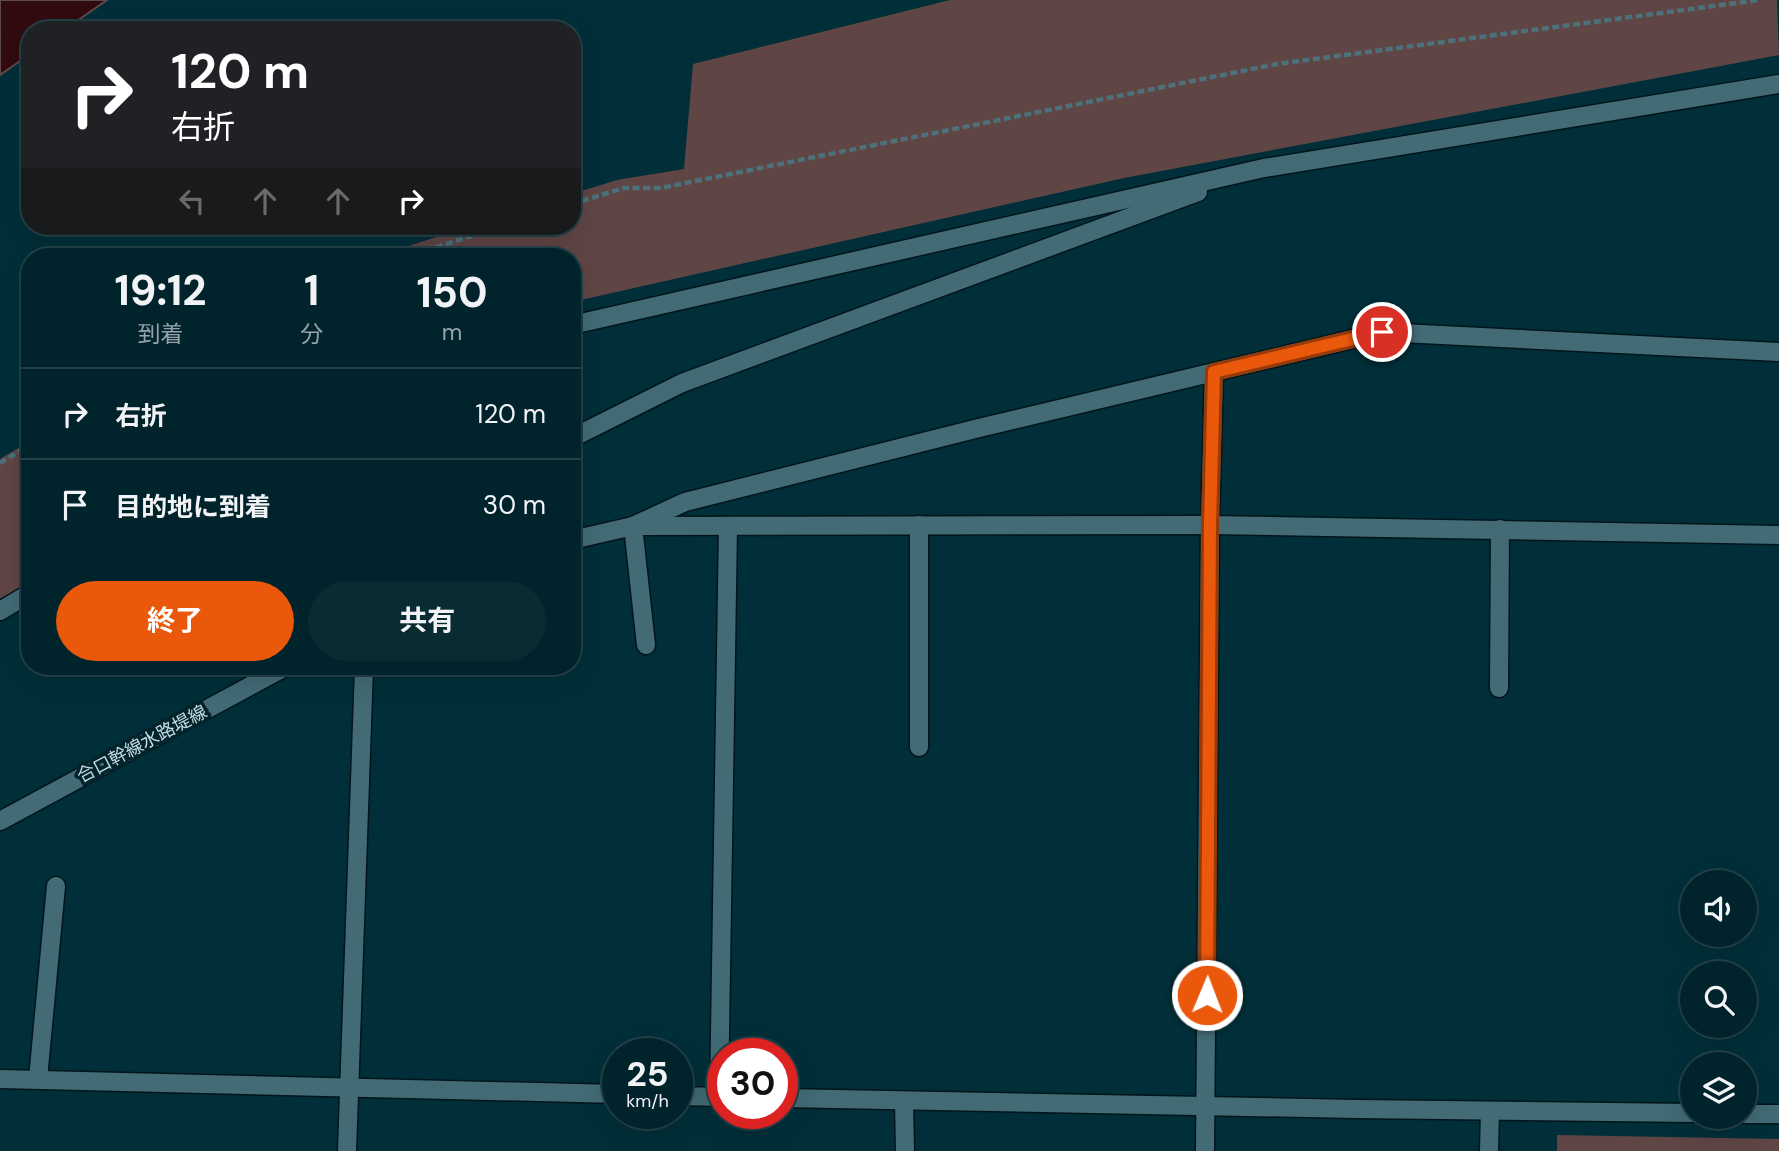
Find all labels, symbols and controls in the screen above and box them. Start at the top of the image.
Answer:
text: 120 m [171,39,309,103]
icon: right [56,49,147,140]
text: 右折 [171,106,235,148]
icon: left [173,182,211,220]
icon: ahead [246,182,284,220]
icon: ahead [319,182,357,220]
icon: right [392,182,430,220]
text: 19:12 [114,263,207,318]
text: 1 [304,263,319,318]
text: 150 [417,265,488,320]
pin [1352,302,1412,362]
icon: arrive [1363,313,1401,351]
text: m [442,317,462,347]
text: 到着 [138,319,184,349]
text: 分 [300,319,323,349]
icon: right [56,395,94,433]
text: 120 m [475,397,546,431]
text: 右折 [115,399,167,433]
icon: arrive [56,486,94,524]
text: 30 m [483,488,546,522]
text: 目的地に到着 [115,490,271,524]
button: 終了 [56,581,294,661]
button: 共有 [308,581,546,661]
street label: 合口幹線水路堤線 [73,700,211,788]
map controls [1680,870,1757,1129]
button: sound [1680,870,1757,947]
position arrow [1170,958,1244,1032]
button: search [1680,961,1757,1038]
speed limit sign: 30 [707,1038,798,1129]
text: 25 [627,1051,668,1097]
button: layers [1680,1052,1757,1129]
text: km/h [626,1089,669,1113]

